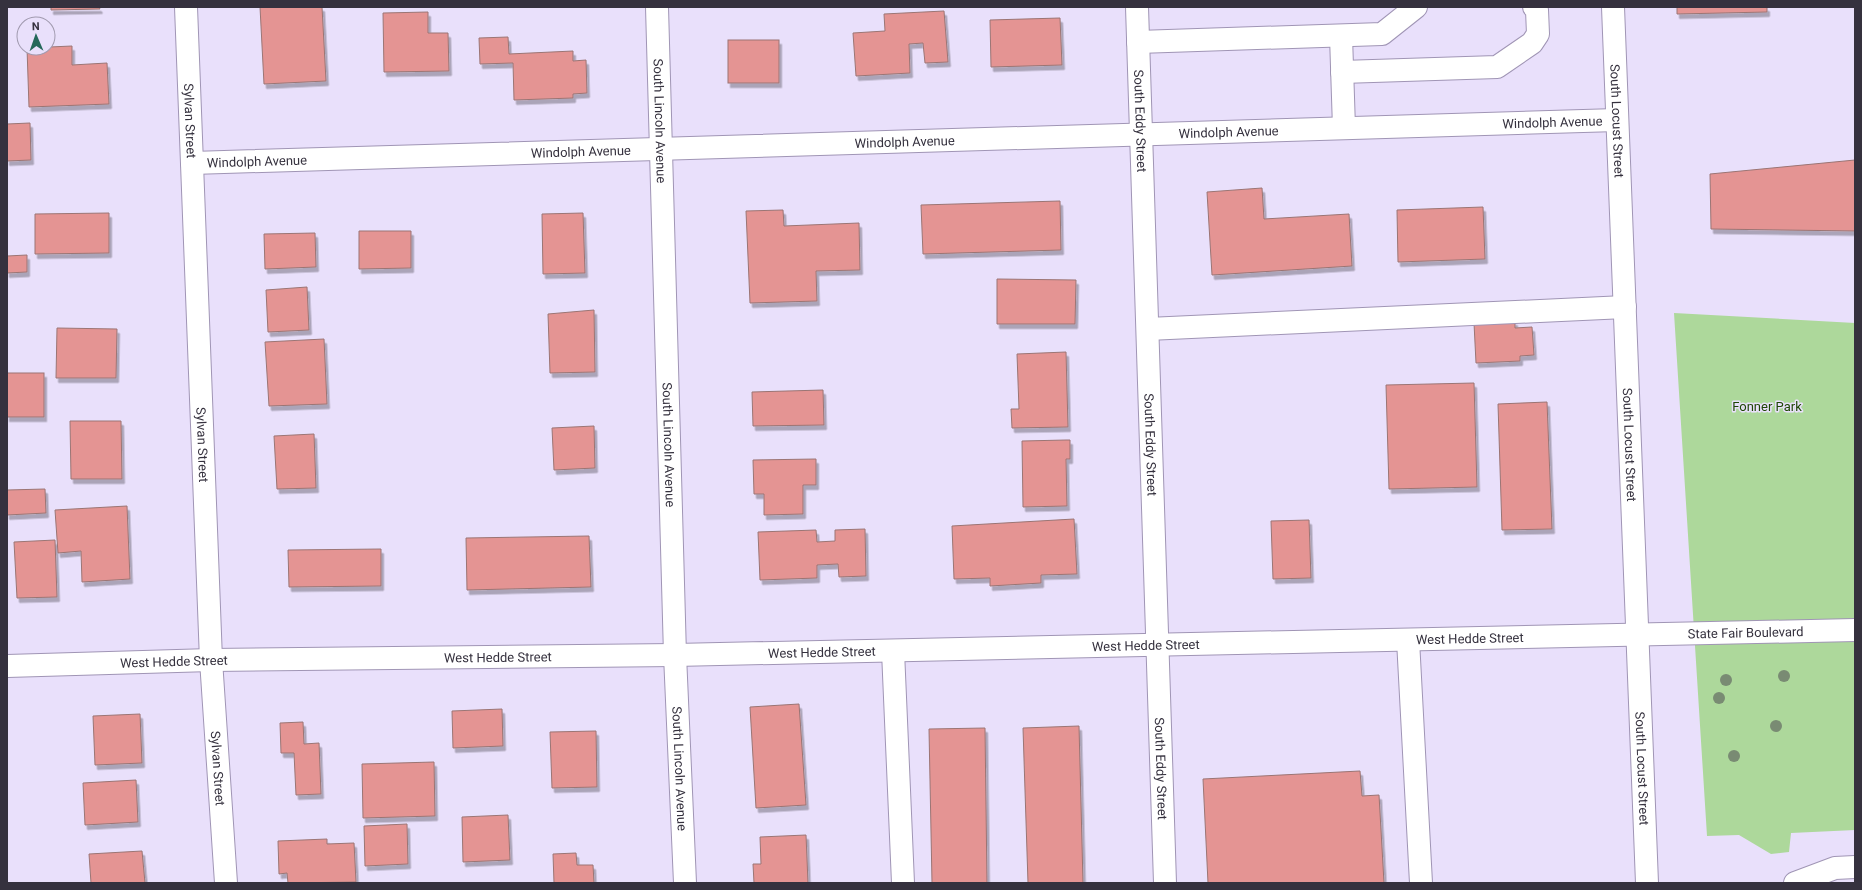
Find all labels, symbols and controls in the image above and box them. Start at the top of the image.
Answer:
north arrow [16,16,56,56]
text: N [32,20,40,33]
street label: South Lincoln Avenue [651,58,669,184]
street label: South Locust Street [1608,64,1627,178]
street label: South Eddy Street [1132,69,1150,173]
street label: Sylvan Street [181,83,199,159]
street label: Windolph Avenue [1502,113,1603,131]
street label: Windolph Avenue [1178,123,1279,141]
street label: Windolph Avenue [854,132,955,151]
street label: Windolph Avenue [531,142,631,160]
street label: Windolph Avenue [207,152,307,170]
street label: South Lincoln Avenue [660,382,678,507]
street label: South Locust Street [1620,387,1640,502]
street label: South Eddy Street [1142,393,1160,496]
park label: Fonner Park [1732,399,1802,414]
street label: Sylvan Street [194,407,212,482]
street label: State Fair Boulevard [1688,624,1804,641]
street label: West Hedde Street [1416,630,1524,647]
street label: West Hedde Street [1092,636,1200,654]
street label: West Hedde Street [768,643,876,661]
street label: West Hedde Street [444,649,552,665]
street label: West Hedde Street [120,652,228,670]
street label: South Lincoln Avenue [670,706,690,831]
street label: South Locust Street [1633,711,1652,826]
street label: South Eddy Street [1152,717,1170,820]
street label: Sylvan Street [208,730,228,806]

